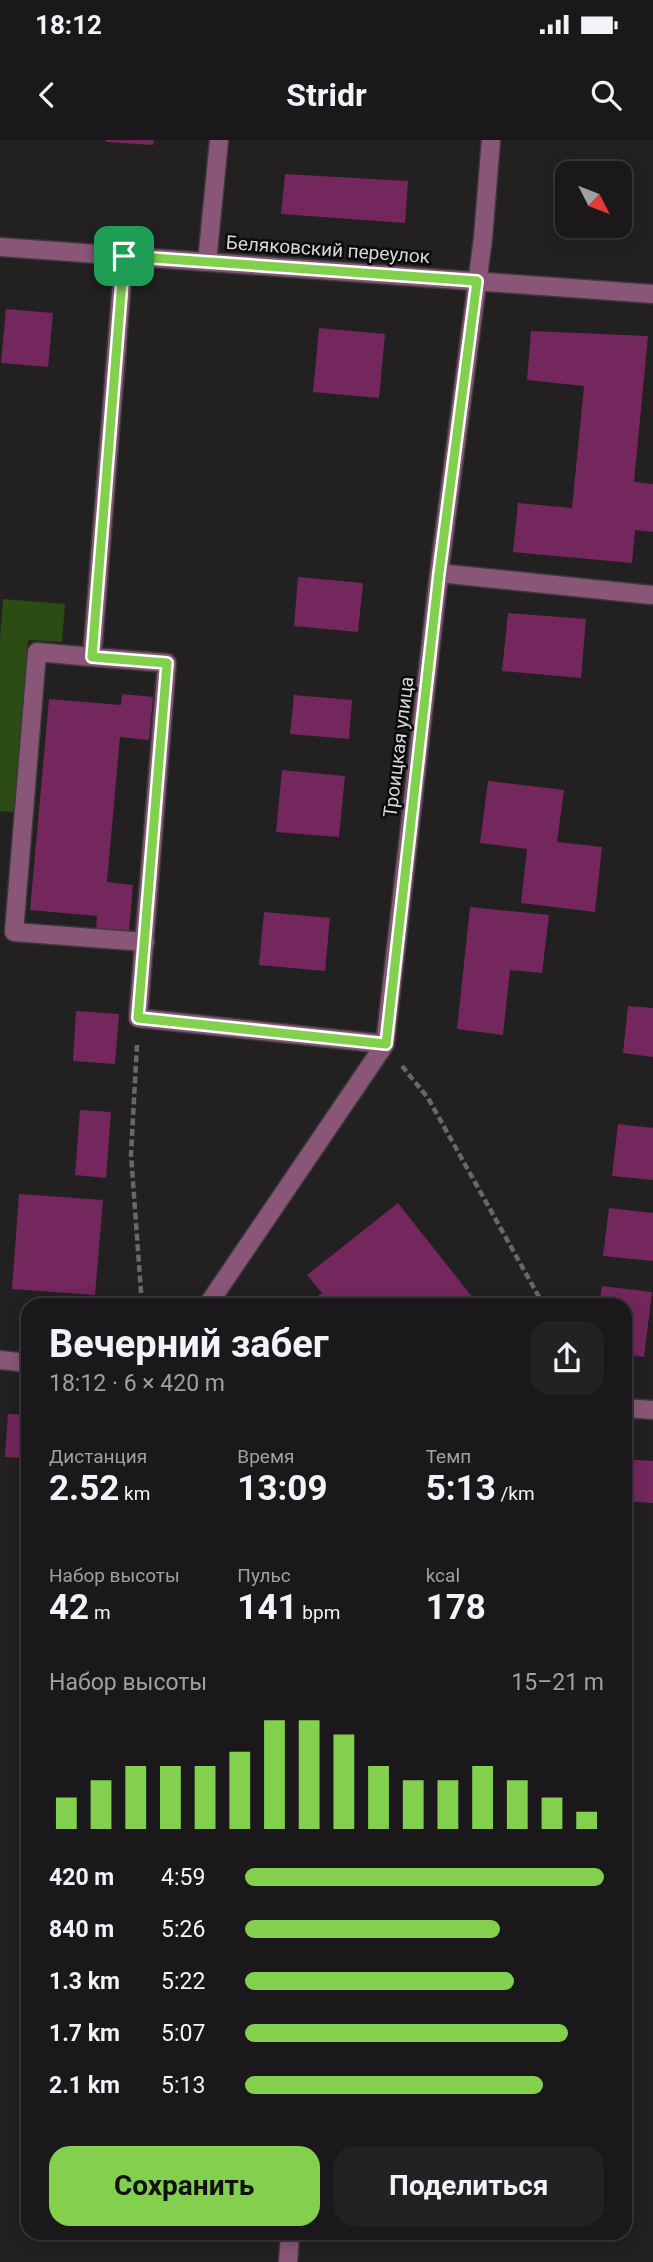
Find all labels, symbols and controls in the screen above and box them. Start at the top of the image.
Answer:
text: 18:12 [35,10,102,40]
icon: back [28,76,66,114]
text: Stridr [286,76,367,114]
icon: search [587,76,625,114]
north arrow [555,161,632,238]
map controls [555,161,632,238]
pin [94,226,154,286]
street label: Беляковский переулок [225,231,431,268]
icon: arrive [105,237,143,275]
street label: Троицкая улица [378,675,419,819]
button: share [530,1321,604,1395]
text: Вечерний забег [49,1322,329,1366]
text: 18:12 · 6 × 420 m [49,1370,225,1397]
text: Дистанция [49,1445,147,1468]
text: Время [237,1445,294,1468]
text: Темп [426,1445,471,1468]
text: 2.52 [49,1468,119,1509]
text: 13:09 [237,1468,328,1509]
text: 5:13 [426,1468,496,1509]
text: km [119,1482,150,1505]
text: /km [496,1482,535,1505]
text: Набор высоты [49,1564,180,1587]
text: Пульс [237,1564,291,1587]
text: kcal [426,1564,460,1587]
text: 42 [49,1587,89,1628]
text: 141 [237,1587,298,1628]
text: 178 [426,1587,486,1628]
text: m [89,1601,111,1624]
text: bpm [298,1601,340,1624]
text: Набор высоты [49,1669,207,1696]
text: 15–21 m [511,1669,604,1696]
text: 420 m [49,1864,114,1891]
text: 4:59 [161,1864,205,1891]
text: 840 m [49,1916,114,1943]
text: 5:26 [161,1916,205,1943]
text: 1.3 km [49,1968,120,1995]
text: 5:22 [161,1968,205,1995]
text: 1.7 km [49,2020,120,2047]
text: 5:07 [161,2020,205,2047]
text: 2.1 km [49,2072,120,2099]
text: 5:13 [161,2072,205,2099]
button: Сохранить [49,2146,320,2226]
button: Поделиться [334,2146,604,2226]

